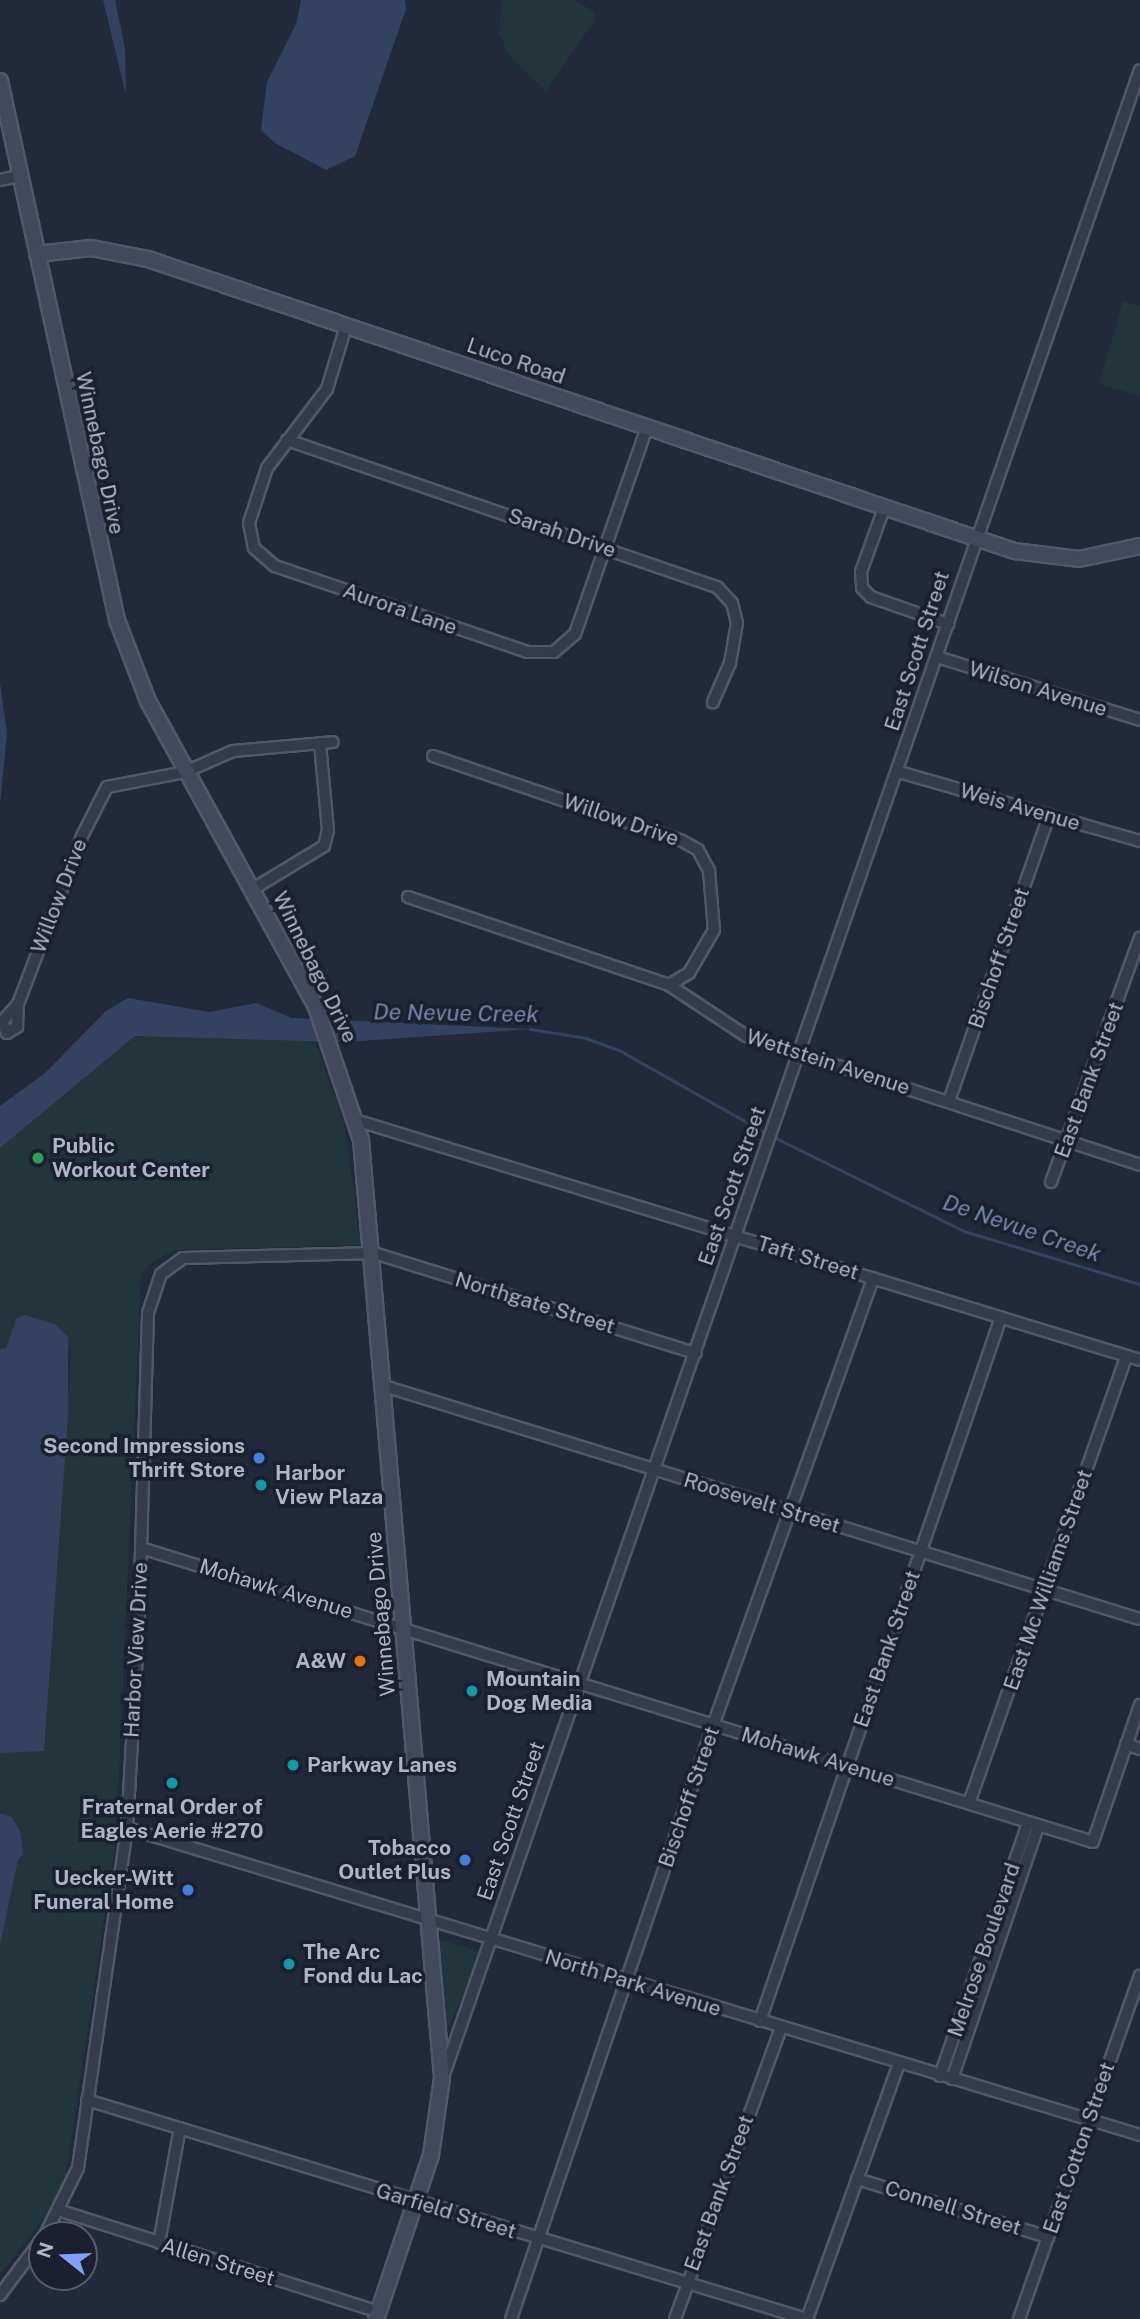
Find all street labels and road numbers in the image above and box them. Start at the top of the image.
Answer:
street label: Luco Road [463,332,569,390]
street label: Winnebago Drive [70,369,130,537]
street label: Sarah Drive [505,503,619,563]
street label: East Scott Street [879,568,955,734]
street label: Aurora Lane [340,578,460,640]
street label: Wilson Avenue [966,656,1110,722]
street label: Weis Avenue [957,778,1083,836]
street label: Willow Drive [560,788,682,852]
street label: Willow Drive [26,835,92,957]
street label: Bischoff Street [963,884,1035,1032]
street label: Winnebago Drive [267,887,363,1047]
street label: East Bank Street [1049,999,1129,1161]
street label: Wettstein Avenue [743,1024,913,1100]
street label: East Scott Street [693,1103,771,1269]
street label: Taft Street [754,1231,862,1285]
street label: Northgate Street [452,1267,618,1339]
street label: East Mc Williams Street [998,1466,1098,1694]
street label: Roosevelt Street [681,1467,843,1539]
street label: Winnebago Drive [361,1530,401,1698]
street label: Mohawk Avenue [196,1554,356,1624]
street label: Harbor View Drive [119,1561,153,1739]
street label: East Bank Street [848,1567,926,1731]
street label: Mohawk Avenue [738,1722,898,1792]
street label: Bischoff Street [653,1723,725,1871]
street label: East Scott Street [472,1738,550,1904]
street label: Melrose Boulevard [942,1860,1026,2040]
street label: North Park Avenue [542,1944,724,2022]
street label: East Cotton Street [1038,2059,1120,2237]
street label: East Bank Street [679,2112,759,2274]
street label: Connell Street [882,2175,1024,2241]
street label: Garfield Street [373,2178,519,2244]
street label: Allen Street [158,2233,278,2291]

